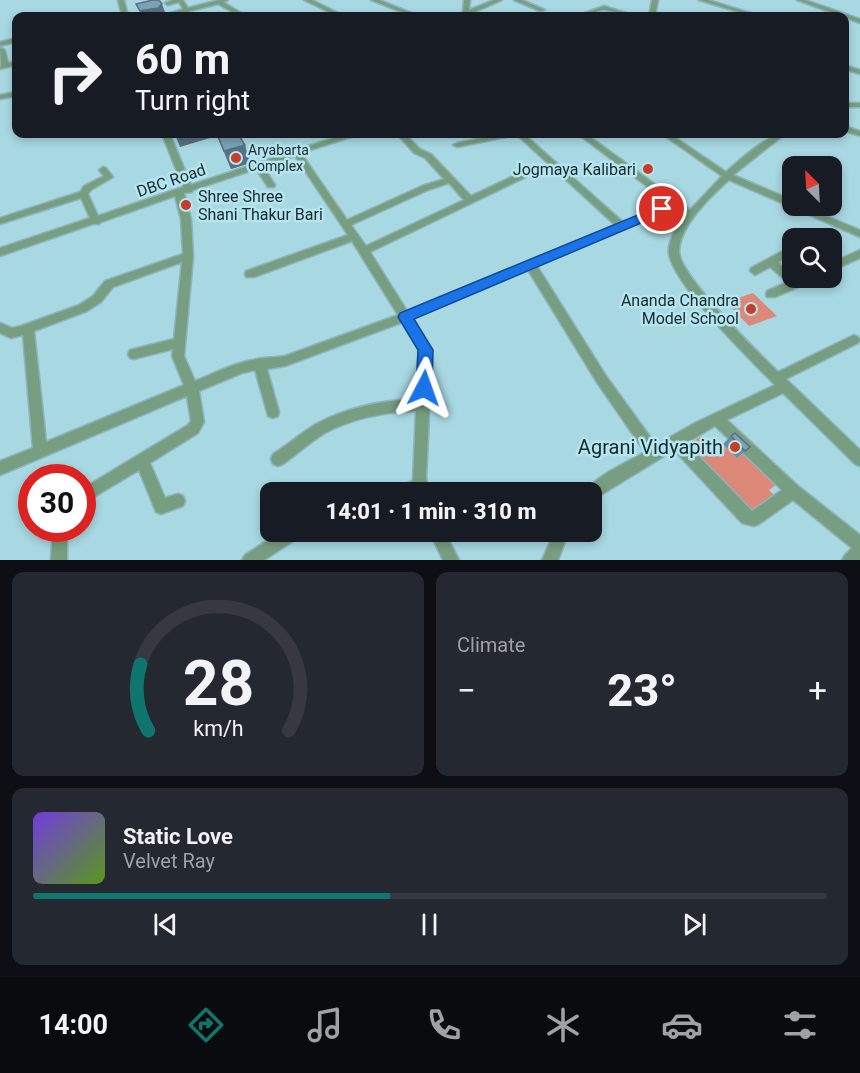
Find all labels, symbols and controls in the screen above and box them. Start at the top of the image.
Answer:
text: 60 m [135,35,230,84]
icon: right [36,36,114,114]
text: Turn right [135,85,250,117]
place label: Aryabarta Complex [248,142,309,174]
marker: Aryabarta Complex [229,151,243,165]
north arrow [782,156,842,216]
map controls [782,156,842,288]
street label: DBC Road [134,160,208,201]
place label: Jogmaya Kalibari [513,160,636,179]
marker: Jogmaya Kalibari [641,162,655,176]
pin [636,183,687,234]
place label: Shree Shree Shani Thakur Bari [198,187,323,224]
icon: arrive [645,192,678,225]
marker: Shree Shree Shani Thakur Bari [179,198,193,212]
button: search [782,228,842,288]
place label: Ananda Chandra Model School [621,291,739,328]
marker: Ananda Chandra Model School [744,302,758,316]
position arrow [392,356,456,420]
place label: Agrani Vidyapith [578,435,723,459]
marker: Agrani Vidyapith [728,440,742,454]
speed limit sign: 30 [18,464,96,542]
text: 14:01 · 1 min · 310 m [326,499,536,524]
text: Climate [457,633,525,657]
text: 28 [182,647,254,720]
text: 23° [607,664,677,717]
text: − [457,671,476,710]
text: + [808,671,827,710]
text: km/h [193,716,243,741]
text: Static Love [123,824,233,849]
text: Velvet Ray [123,849,215,873]
icon: previous [149,908,182,941]
icon: pause [413,908,446,941]
icon: next [678,908,711,941]
icon: directions [185,1004,227,1046]
icon: music [304,1004,346,1046]
icon: phone [423,1004,465,1046]
icon: climate [542,1004,584,1046]
icon: car [661,1004,703,1046]
icon: filters [779,1004,821,1046]
text: 14:00 [38,1009,108,1041]

